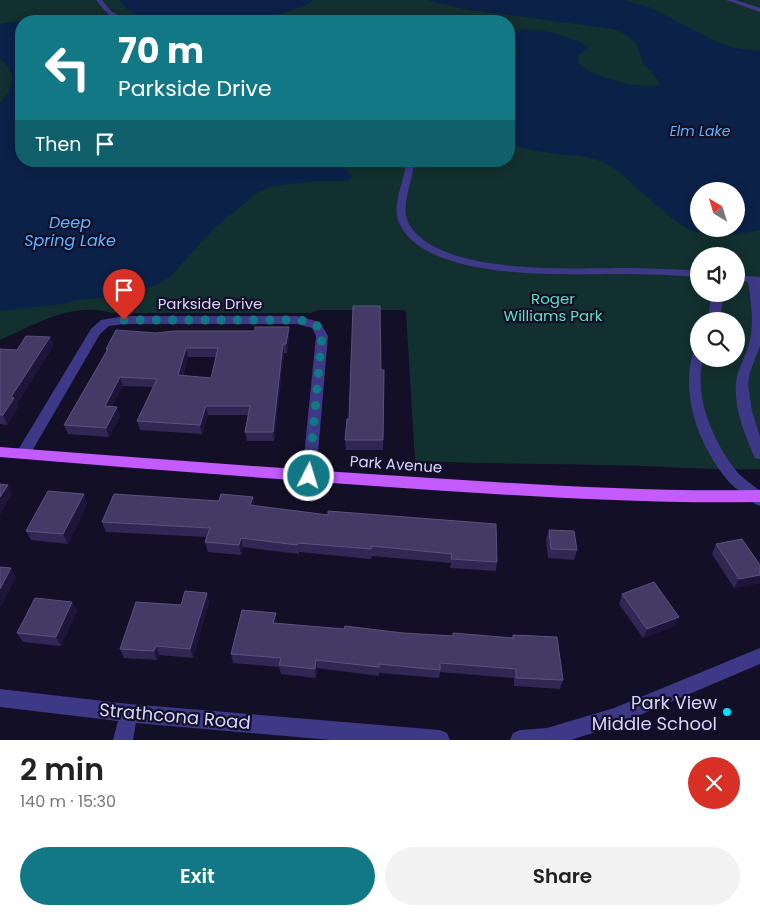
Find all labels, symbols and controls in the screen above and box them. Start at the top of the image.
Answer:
text: 70 m [118,26,204,75]
icon: left [35,35,100,100]
text: Parkside Drive [118,73,272,104]
water label: Elm Lake [670,121,731,141]
icon: arrive [91,130,119,158]
text: Then [35,131,81,158]
north arrow [690,182,745,238]
map controls [690,182,745,367]
water label: Deep Spring Lake [24,211,116,252]
button: sound [690,247,745,302]
pin [103,269,145,320]
icon: arrive [110,276,138,304]
park label: Roger Williams Park [504,288,603,326]
street label: Parkside Drive [158,293,262,314]
button: search [690,312,745,367]
position arrow [282,449,334,501]
street label: Park Avenue [349,450,443,478]
place label: Park View Middle School [592,690,717,736]
street label: Strathcona Road [98,697,252,735]
marker: Park View Middle School [721,706,733,718]
text: 2 min [20,748,104,791]
button: close [688,757,740,809]
text: 140 m · 15:30 [20,790,116,813]
button: Exit [20,847,375,905]
button: Share [385,847,740,905]

